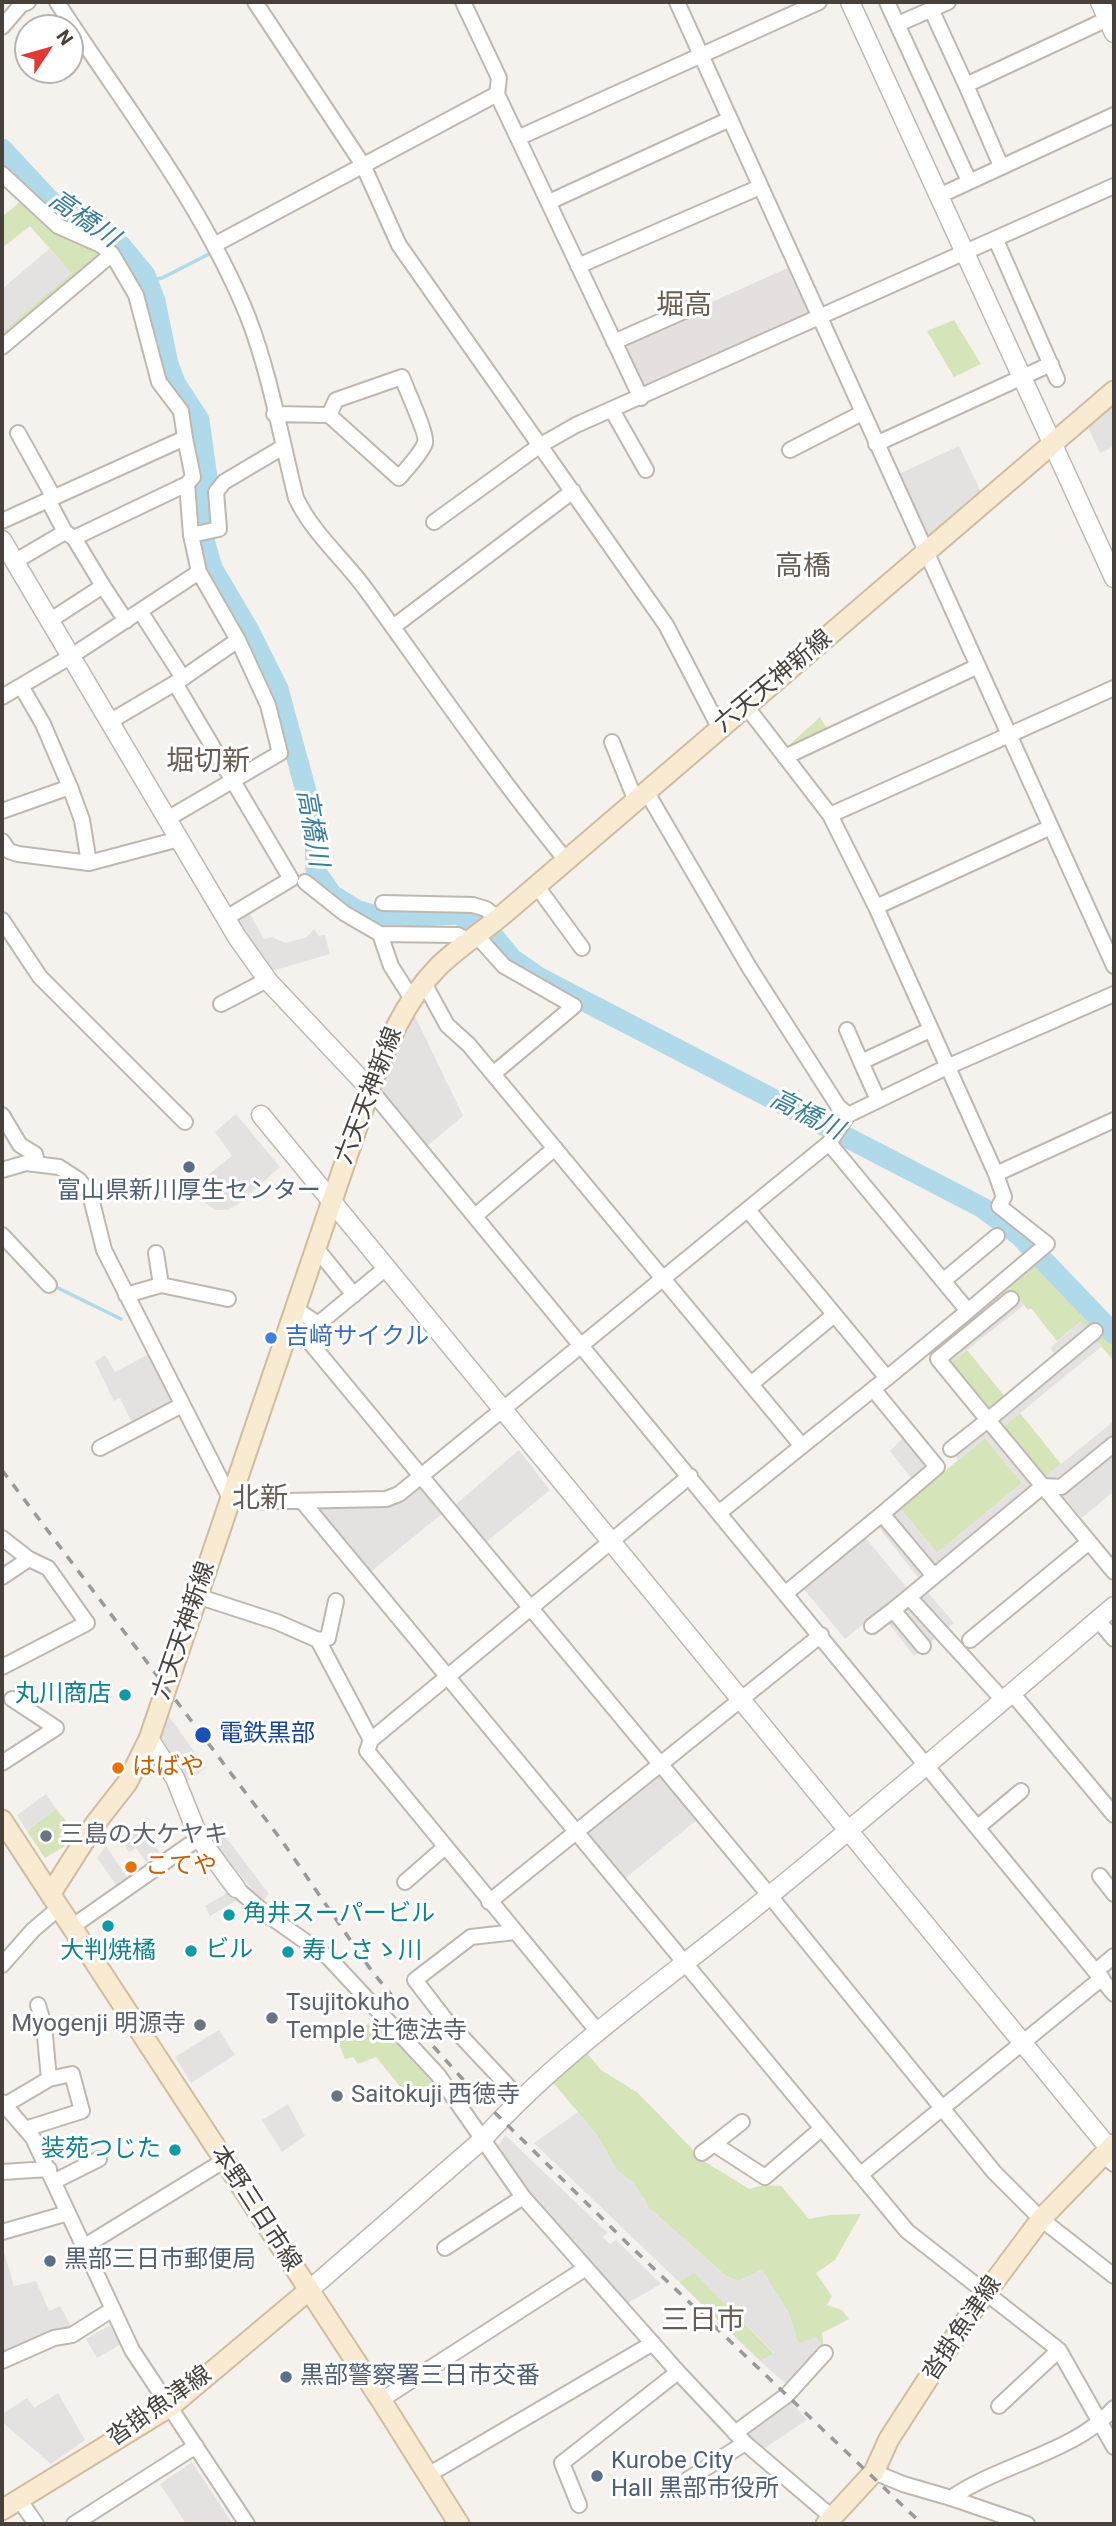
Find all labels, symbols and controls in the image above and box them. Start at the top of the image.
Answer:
north arrow [14,14,84,84]
text: N [52,25,78,50]
water label: 高橋川 [42,185,124,255]
district label: 堀高 [656,290,712,324]
district label: 高橋 [775,551,831,585]
street label: 六天天神新線 [710,625,838,739]
district label: 堀切新 [166,746,250,780]
water label: 高橋川 [289,787,333,869]
street label: 六天天神新線 [331,1024,409,1168]
water label: 高橋川 [764,1084,848,1148]
marker: 富山県新川厚生センター [181,1159,197,1175]
place label: 富山県新川厚生センター [57,1178,321,1206]
place label: 吉﨑サイクル [285,1324,429,1352]
marker: 吉﨑サイクル [263,1330,279,1346]
district label: 北新 [232,1483,288,1517]
street label: 六天天神新線 [148,1558,222,1704]
place label: 丸川商店 [15,1681,111,1709]
marker: 丸川商店 [117,1687,133,1703]
place label: 電鉄黒部 [219,1721,315,1749]
marker: 電鉄黒部 [193,1725,213,1745]
place label: はばや [132,1754,204,1782]
marker: はばや [110,1760,126,1776]
place label: 三島の大ケヤキ [60,1822,228,1850]
marker: 三島の大ケヤキ [38,1828,54,1844]
place label: こてや [145,1853,217,1881]
marker: こてや [123,1859,139,1875]
place label: 角井スーパービル [243,1901,435,1929]
marker: 角井スーパービル [221,1907,237,1923]
marker: 大判焼橘 [100,1918,116,1934]
place label: ビル [205,1937,253,1965]
place label: 大判焼橘 [60,1938,156,1966]
place label: 寿しさゝ川 [302,1938,422,1966]
marker: ビル [183,1943,199,1959]
marker: 寿しさゝ川 [280,1944,296,1960]
place label: Tsujitokuho Temple 辻徳法寺 [286,1990,467,2046]
marker: Tsujitokuho Temple 辻徳法寺 [264,2010,280,2026]
place label: Myogenji 明源寺 [11,2011,186,2039]
marker: Myogenji 明源寺 [192,2017,208,2033]
place label: Saitokuji 西徳寺 [351,2082,520,2110]
marker: Saitokuji 西徳寺 [329,2088,345,2104]
place label: 装苑つじた [41,2136,161,2164]
street label: 本野三日市線 [204,2141,306,2277]
marker: 装苑つじた [167,2142,183,2158]
place label: 黒部三日市郵便局 [64,2247,256,2275]
marker: 黒部三日市郵便局 [42,2253,58,2269]
street label: 沓掛魚津線 [918,2271,1008,2387]
district label: 三日市 [661,2305,745,2339]
street label: 沓掛魚津線 [103,2361,217,2453]
place label: 黒部警察署三日市交番 [300,2363,540,2391]
marker: 黒部警察署三日市交番 [278,2369,294,2385]
place label: Kurobe City Hall 黒部市役所 [611,2448,779,2504]
marker: Kurobe City Hall 黒部市役所 [589,2468,605,2484]

